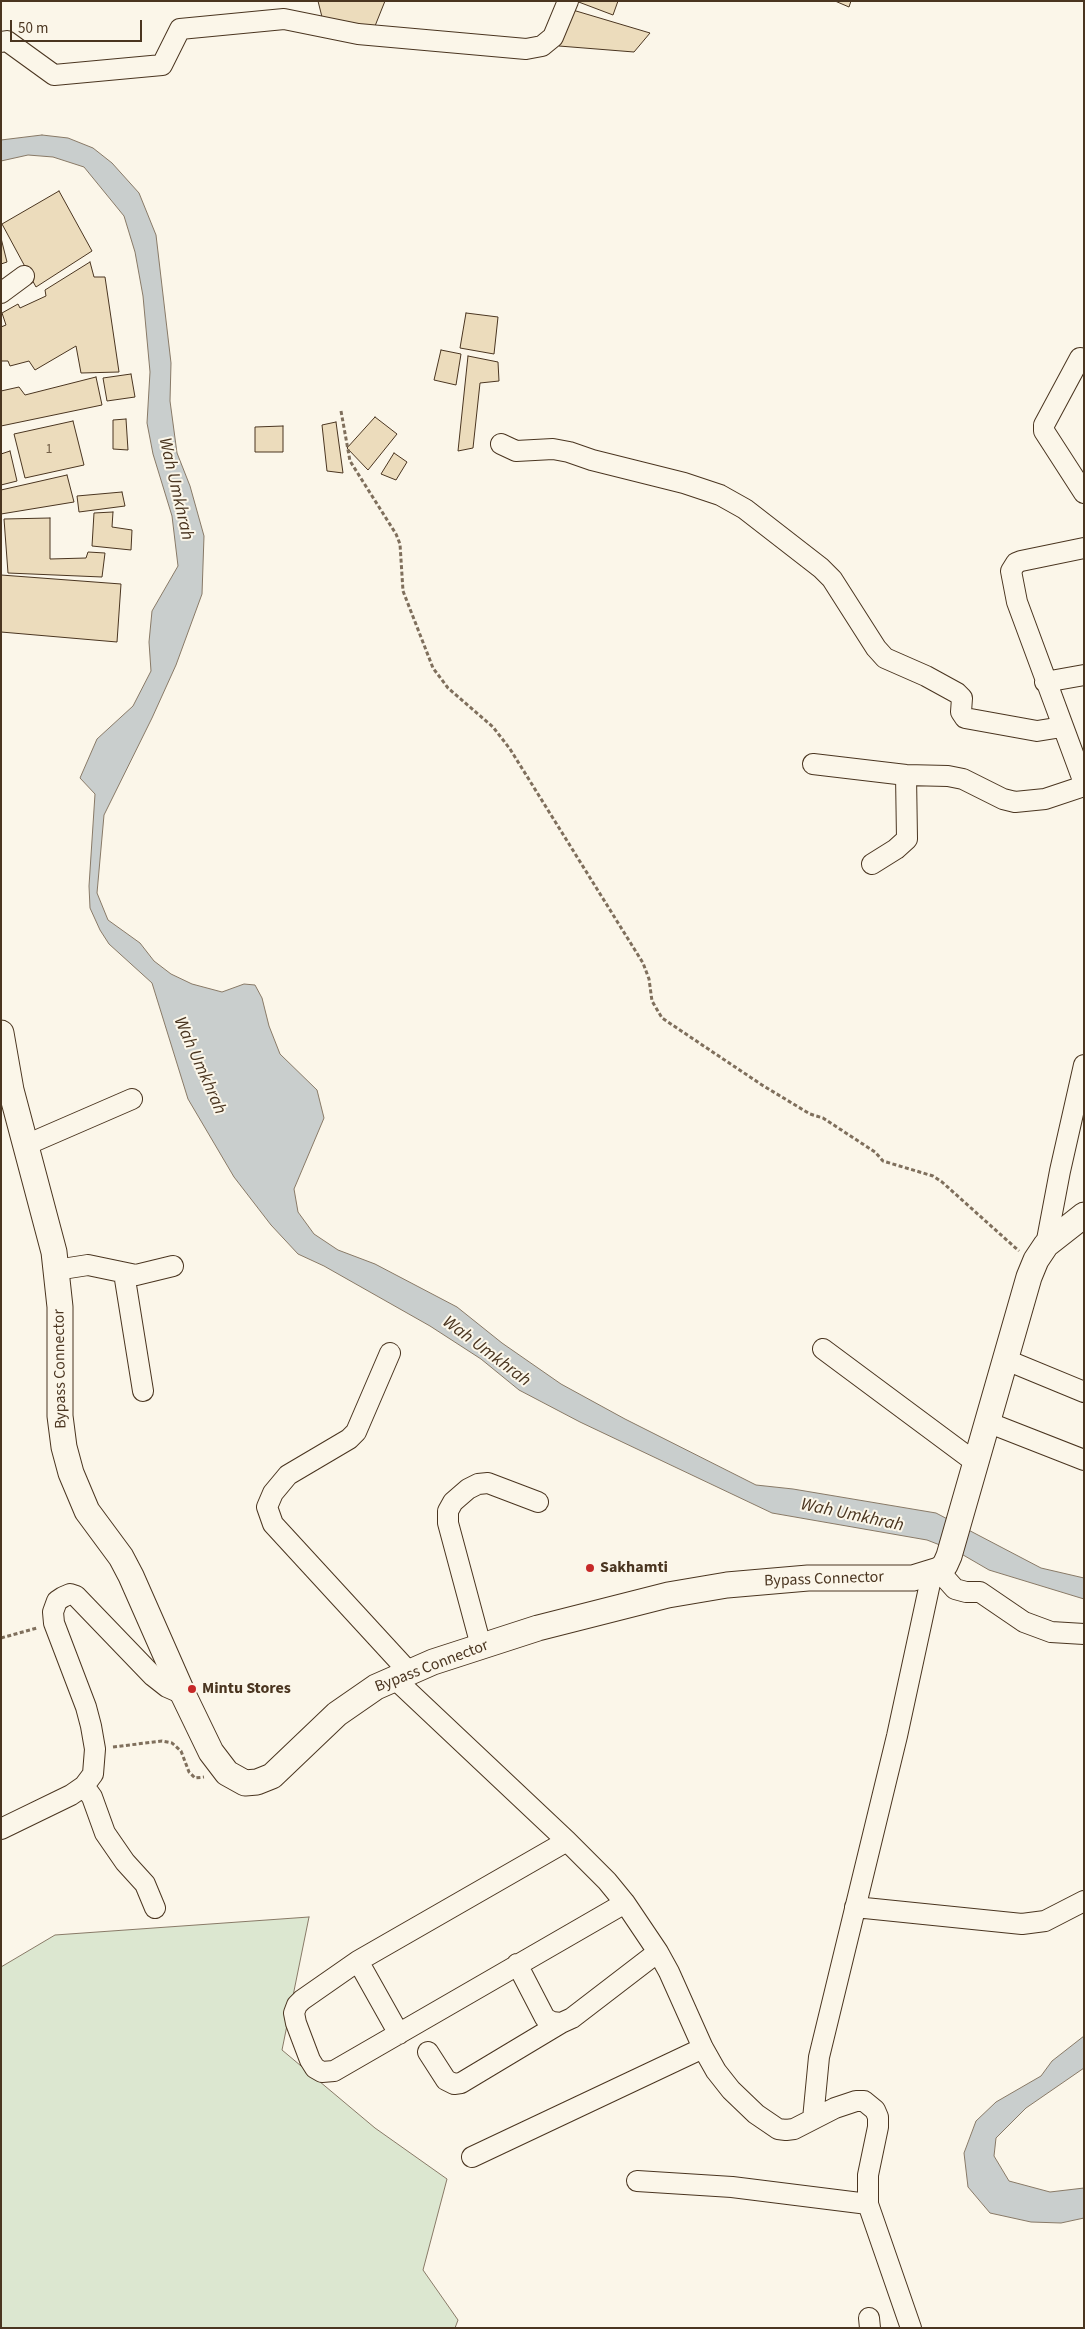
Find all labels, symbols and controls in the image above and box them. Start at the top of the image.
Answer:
scale bar [12,10,145,42]
text: 50 m [18,18,48,39]
water label: Wah Umkhrah [153,436,197,542]
house number: 1 [46,442,52,458]
water label: Wah Umkhrah [168,1014,230,1118]
street label: Bypass Connector [50,1309,72,1429]
water label: Wah Umkhrah [438,1312,534,1392]
water label: Wah Umkhrah [799,1495,905,1537]
place label: Sakhamti [600,1558,668,1578]
marker: Sakhamti [584,1562,596,1574]
street label: Bypass Connector [764,1568,884,1592]
street label: Bypass Connector [373,1637,491,1697]
place label: Mintu Stores [202,1679,291,1699]
marker: Mintu Stores [186,1683,198,1695]

